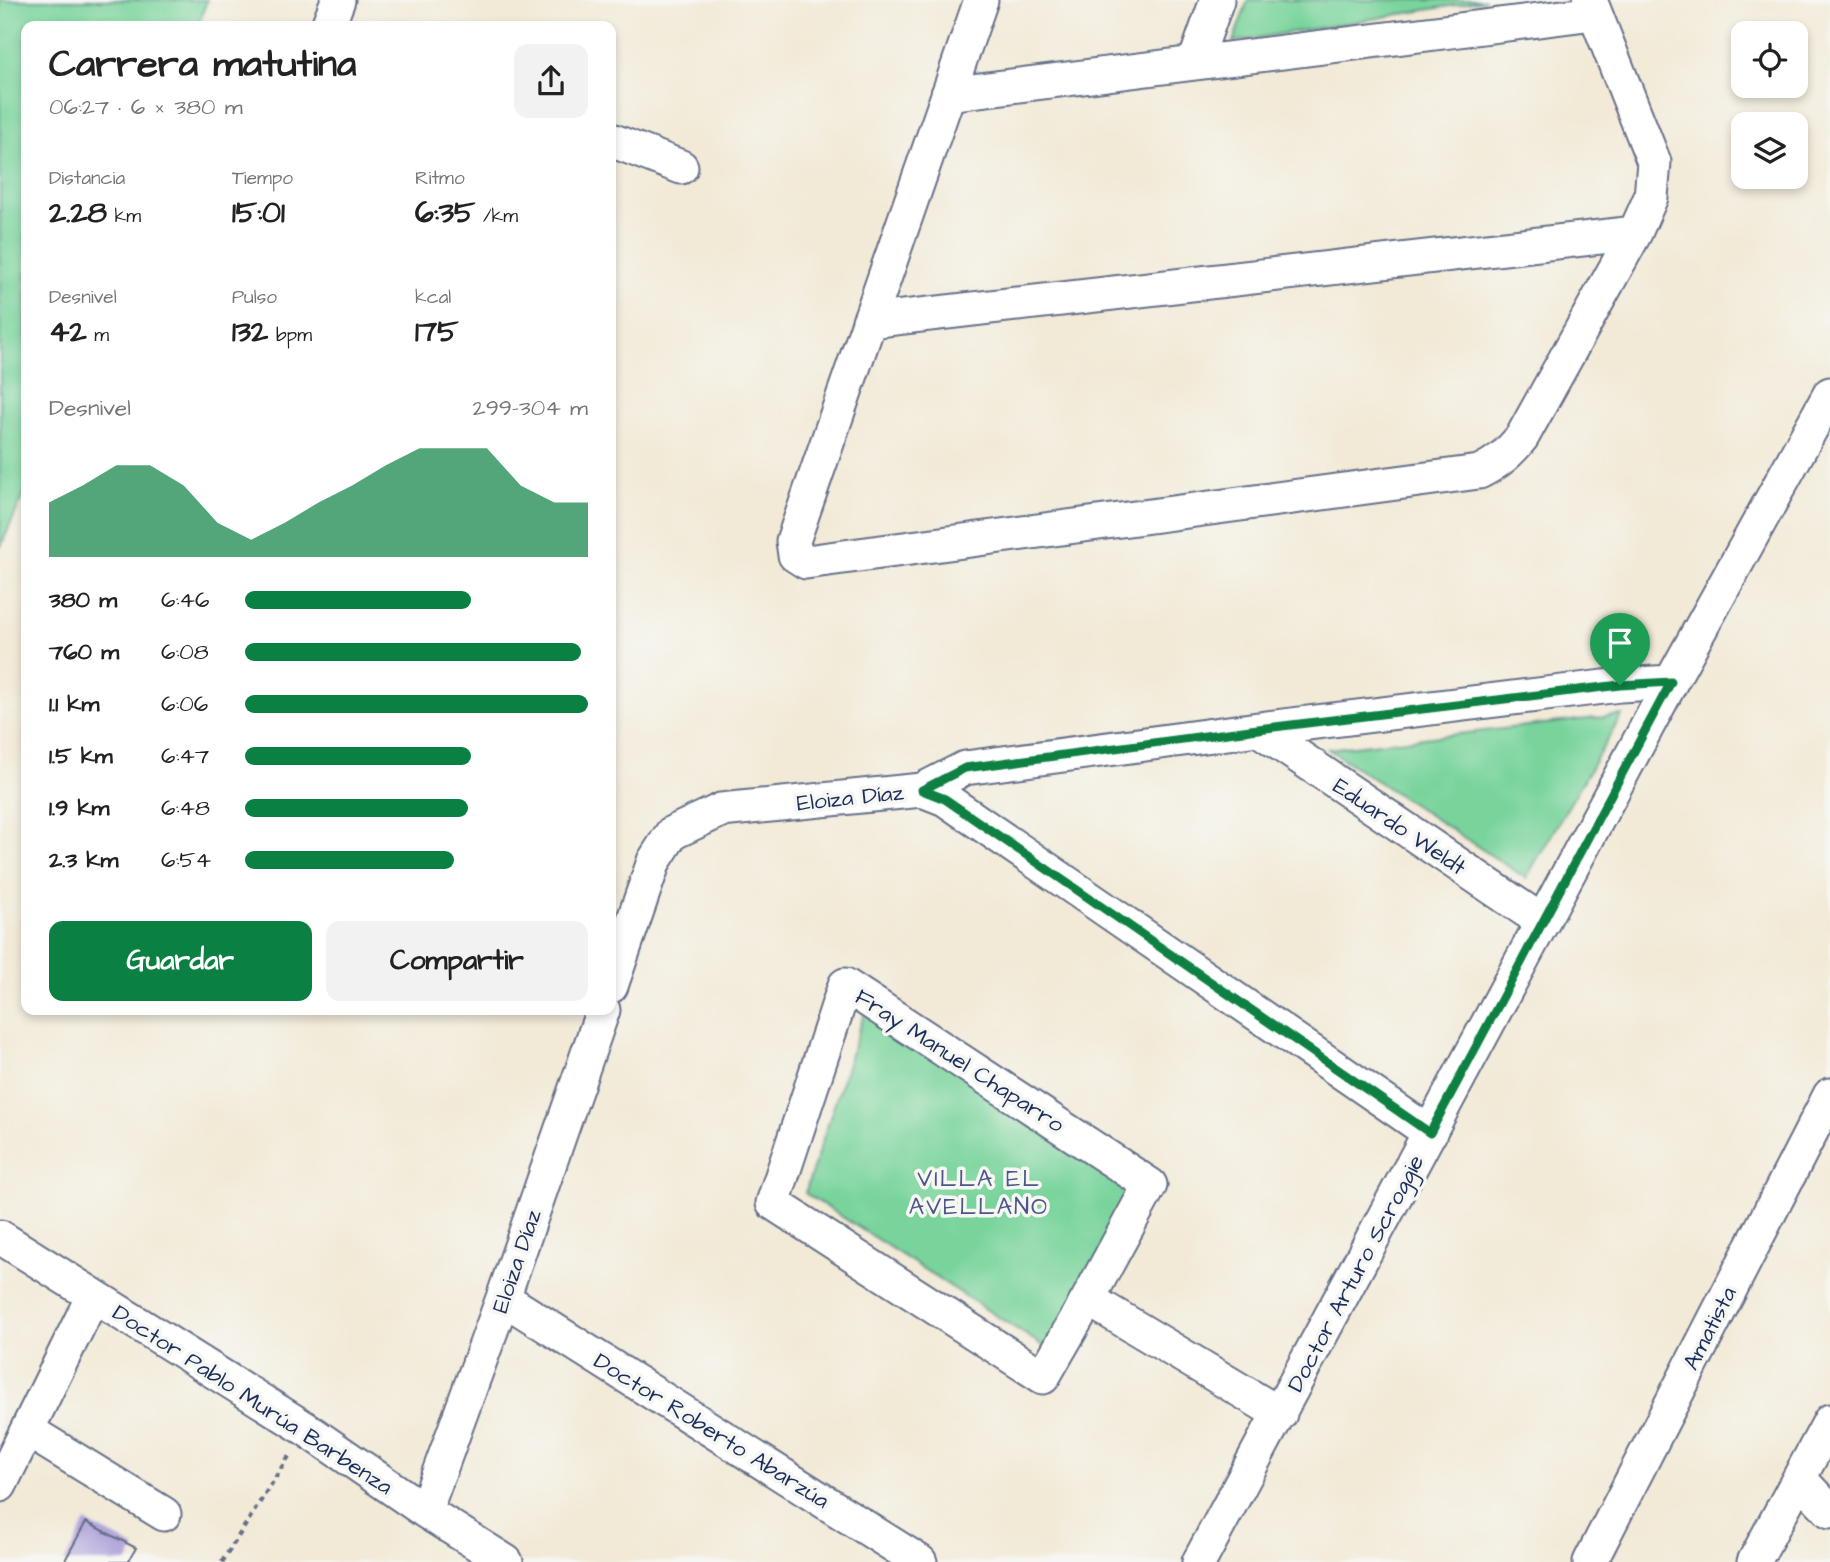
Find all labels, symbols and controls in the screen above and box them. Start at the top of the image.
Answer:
map controls [1731,21,1808,189]
button: locate [1731,21,1808,98]
text: Carrera matutina [49,39,356,91]
button: share [514,44,588,118]
text: 06:27 · 6 × 380 m [49,91,243,123]
button: layers [1731,112,1808,189]
text: Distancia [49,165,125,192]
text: Tiempo [232,165,293,192]
text: Ritmo [415,165,465,192]
text: 2.28 [49,192,107,234]
text: 15:01 [232,192,285,234]
text: 6:35 [415,192,475,234]
text: km [107,203,141,230]
text: /km [475,203,518,230]
text: Desnivel [49,284,117,311]
text: Pulso [232,284,277,311]
text: kcal [415,284,451,311]
text: 42 [49,311,87,353]
text: 132 [232,311,268,353]
text: 175 [415,311,459,353]
text: m [87,322,109,349]
text: bpm [268,322,312,349]
text: Desnivel [49,392,131,424]
text: 299–304 m [473,392,588,424]
text: 380 m [49,584,117,616]
text: 6:46 [161,584,209,616]
pin [1590,613,1650,685]
icon: arrive [1601,624,1639,662]
text: 760 m [49,636,119,668]
text: 6:08 [161,636,209,668]
text: 1.1 km [49,688,99,720]
text: 6:06 [161,688,208,720]
text: 1.5 km [49,740,113,772]
text: 6:47 [161,740,209,772]
street label: Eduardo Weldt [1327,770,1473,884]
street label: Eloiza Díaz [795,776,906,820]
text: 1.9 km [49,792,110,824]
text: 6:48 [161,792,210,824]
text: 2.3 km [49,844,118,876]
text: 6:54 [161,844,211,876]
button: Guardar [49,921,312,1001]
button: Compartir [326,921,588,1001]
street label: Fray Manuel Chaparro [848,981,1070,1141]
street label: Doctor Arturo Scroggie [1280,1149,1433,1398]
district label: VILLA EL AVELLANO [909,1162,1049,1224]
street label: Eloiza Díaz [484,1205,550,1317]
street label: Amatista [1675,1281,1745,1376]
street label: Doctor Pablo Murúa Barbenza [106,1297,399,1503]
street label: Doctor Roberto Abarzúa [588,1345,836,1517]

